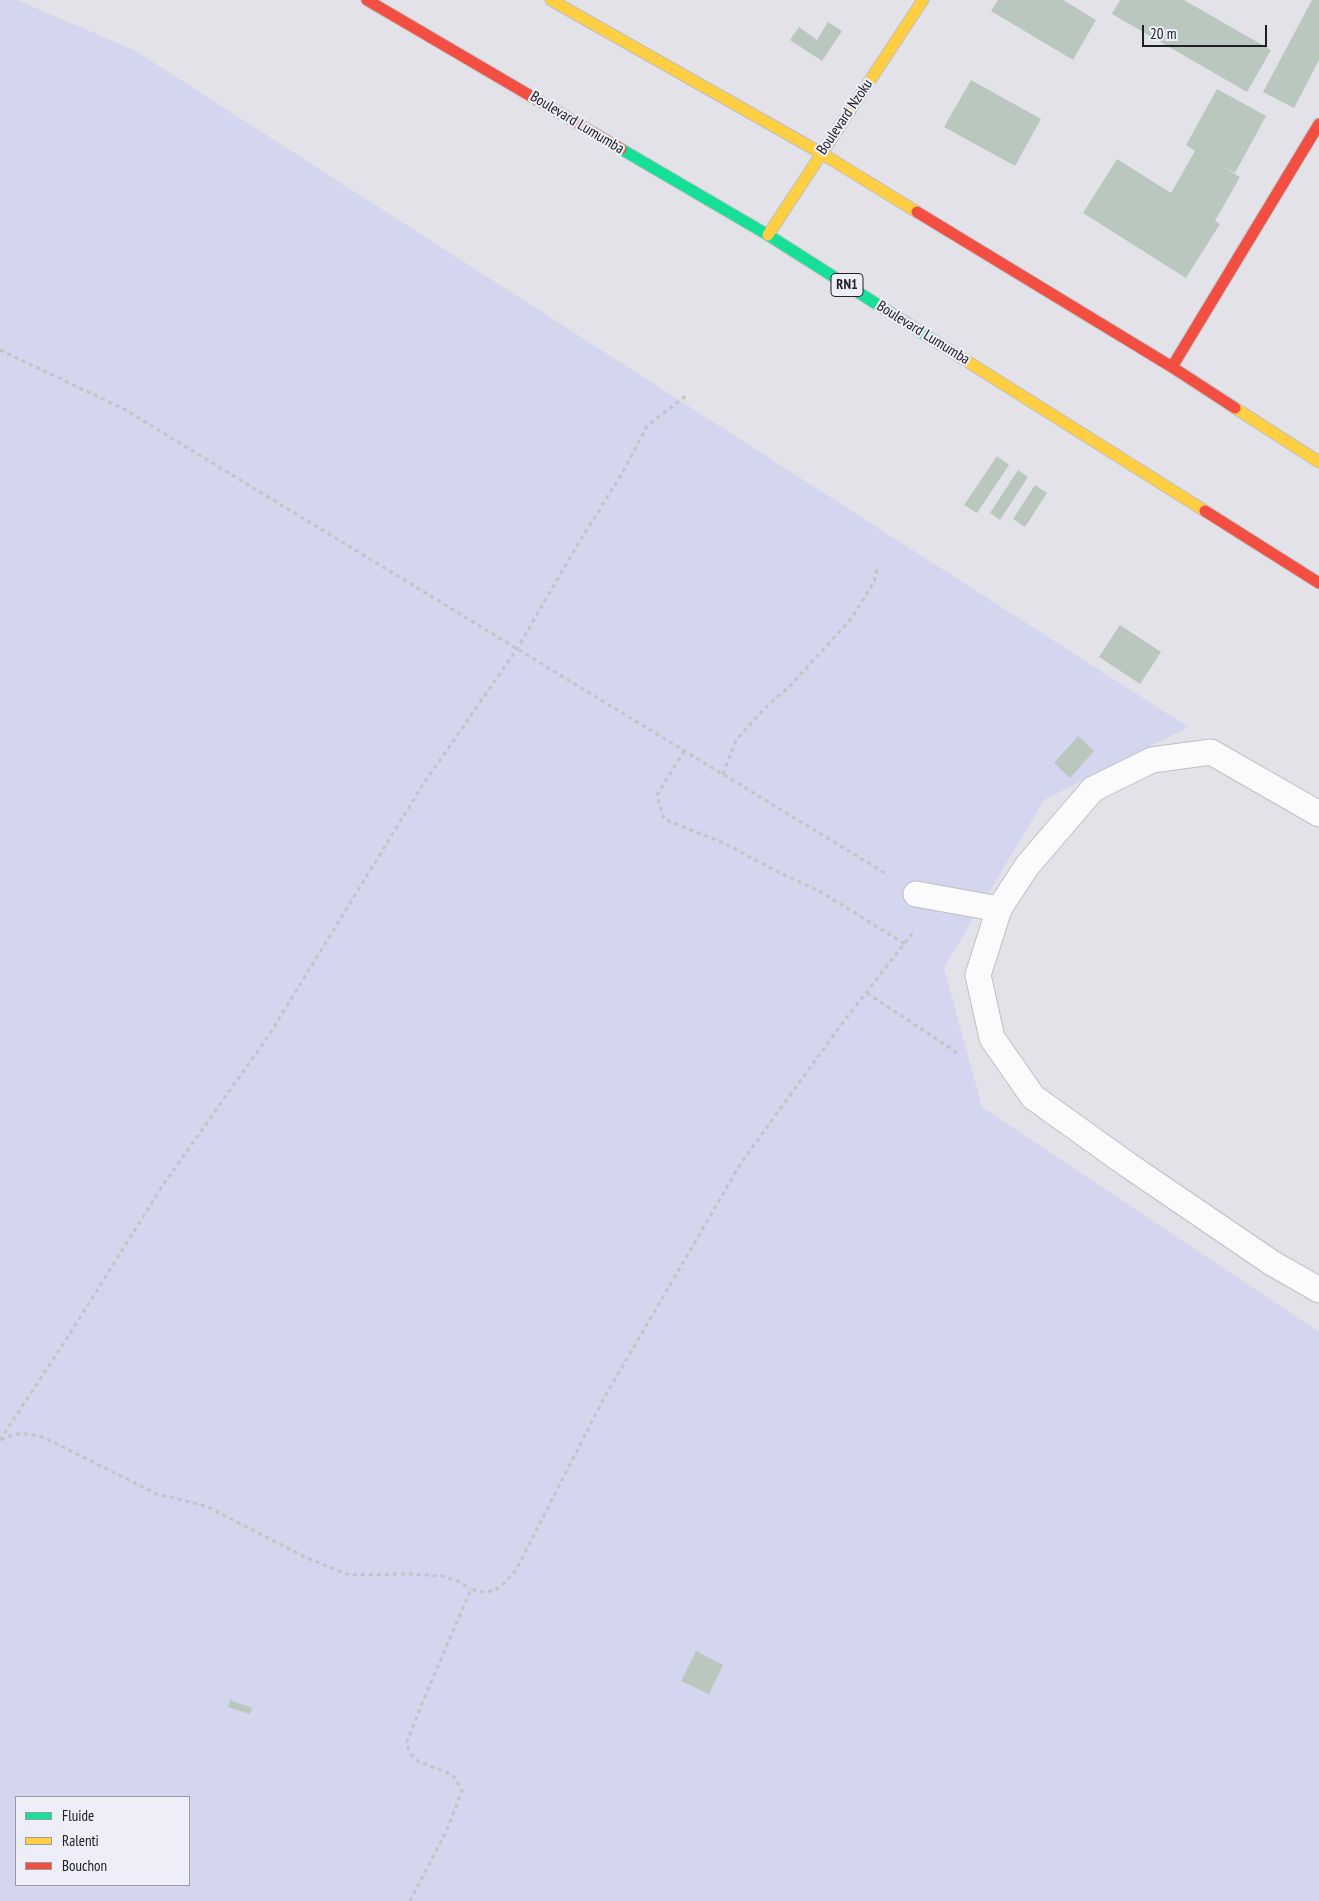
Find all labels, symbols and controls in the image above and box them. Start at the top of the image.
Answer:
scale bar [1144,15,1269,47]
text: 20 m [1150,24,1176,43]
street label: Boulevard Nzoku [813,76,877,158]
street label: Boulevard Lumumba [527,88,627,158]
road number: RN1 [831,274,863,296]
street label: Boulevard Lumumba [873,297,973,369]
legend [15,1796,190,1886]
text: Fluide [62,1806,94,1825]
text: Ralenti [62,1831,99,1850]
text: Bouchon [62,1856,107,1875]

